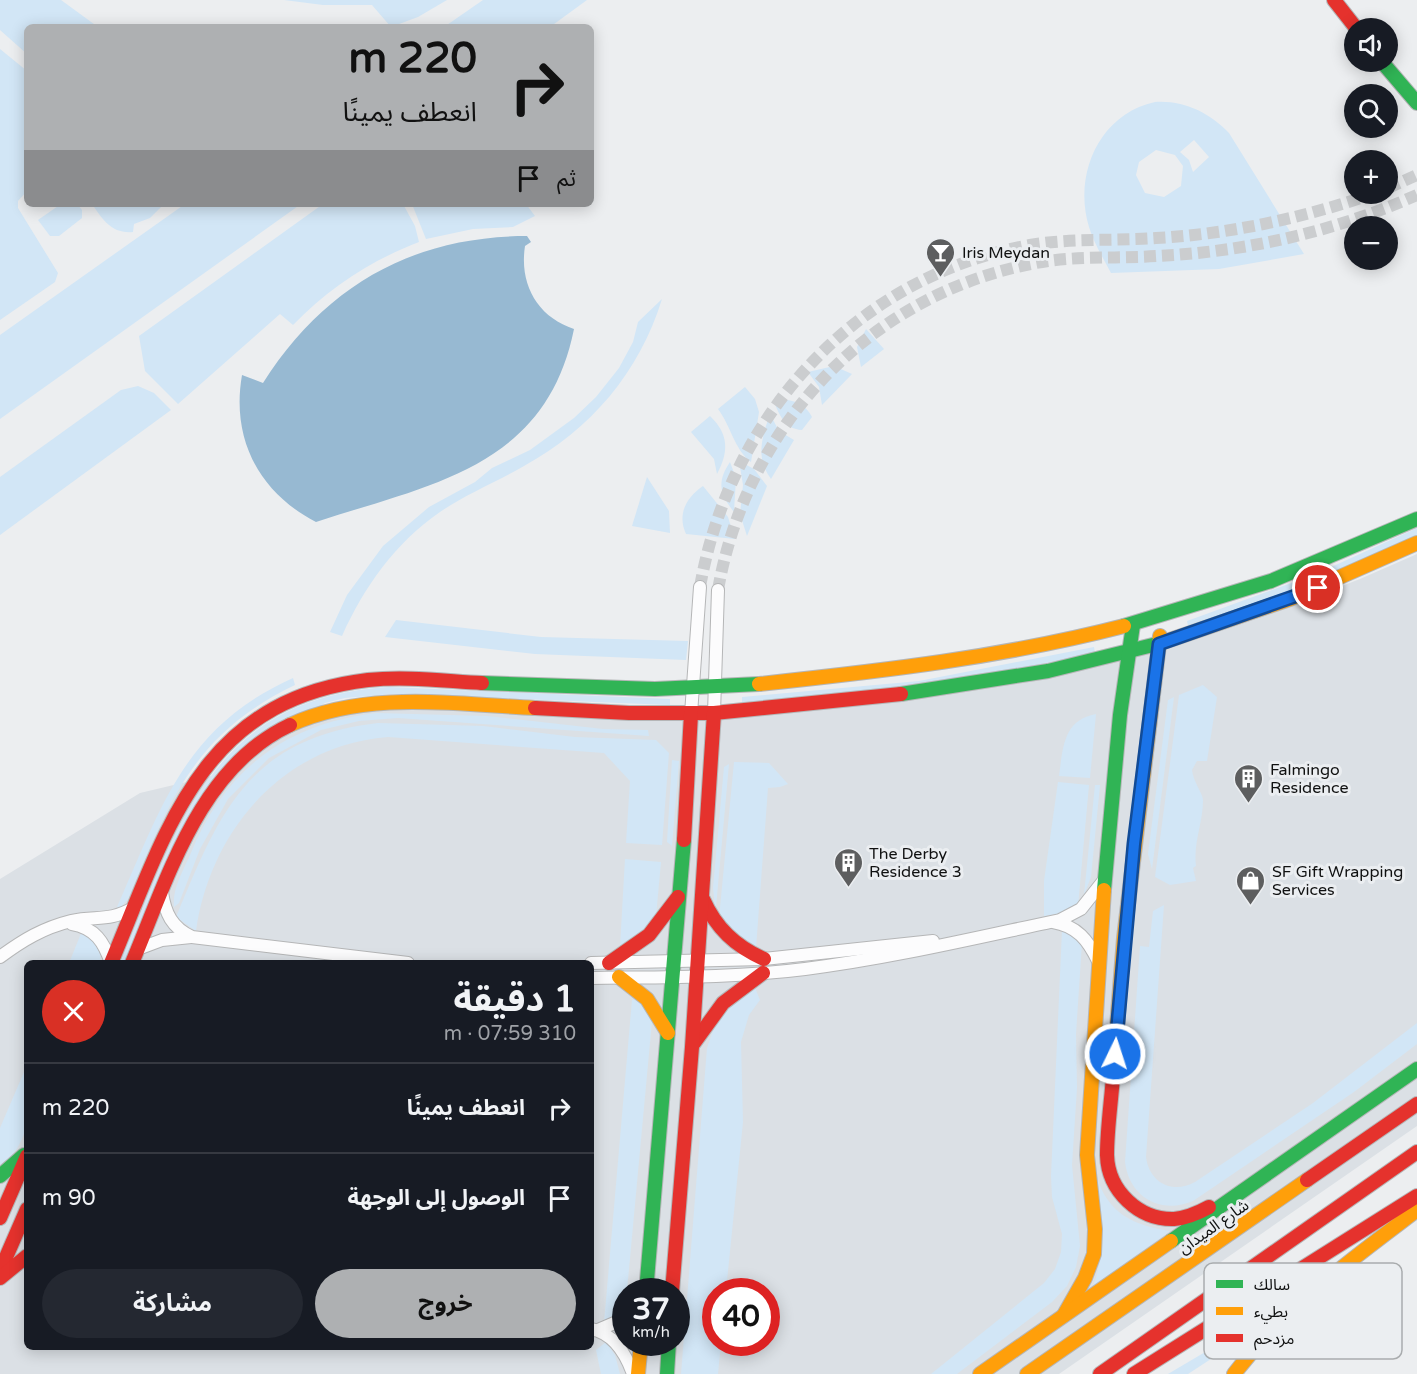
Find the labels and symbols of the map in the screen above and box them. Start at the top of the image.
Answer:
bar icon: Iris Meydan [925,236,957,278]
place label: Iris Meydan [962,243,1050,263]
pin [1292,562,1343,613]
place label: Falmingo Residence [1270,760,1349,798]
building icon: Falmingo Residence [1233,762,1265,804]
place label: The Derby Residence 3 [869,844,962,882]
building icon: The Derby Residence 3 [832,846,864,888]
place label: SF Gift Wrapping Services [1272,862,1403,900]
shop icon: SF Gift Wrapping Services [1235,864,1267,906]
position arrow [1083,1022,1147,1086]
street label: شارع الميدان [1174,1195,1254,1260]
legend [1204,1263,1402,1359]
text: سالك [1254,1275,1290,1295]
speed limit sign: 40 [702,1278,780,1356]
text: بطيء [1254,1302,1288,1324]
text: مزدحم [1254,1329,1294,1351]

